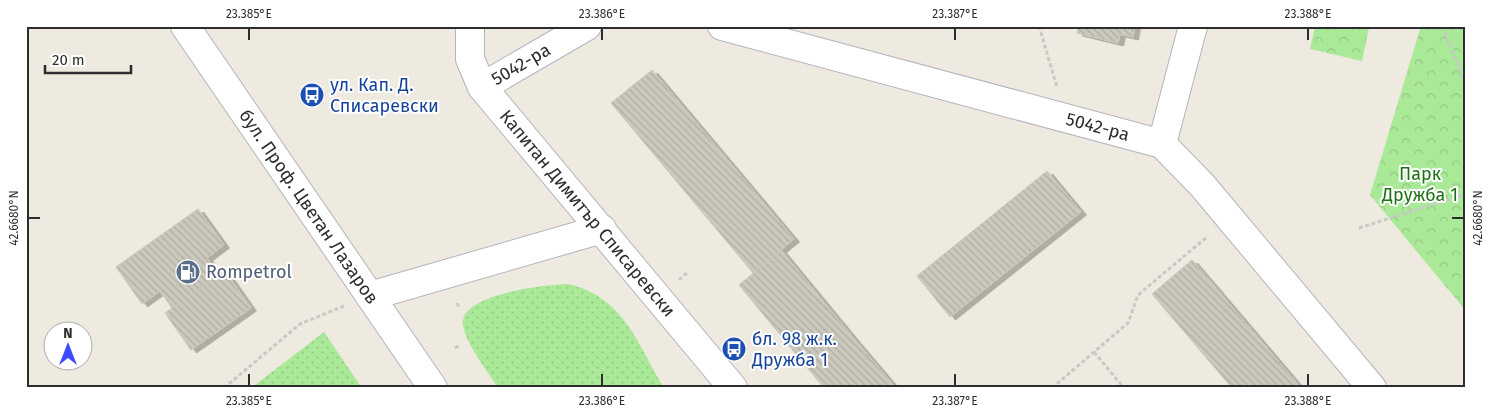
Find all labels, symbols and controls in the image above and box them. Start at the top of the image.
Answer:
text: 23.385°E [226,7,272,21]
text: 23.386°E [579,7,625,21]
text: 23.387°E [932,7,978,21]
text: 23.388°E [1285,7,1331,21]
street label: 5042-ра [487,39,554,90]
scale bar [45,42,131,74]
text: 20 m [52,51,85,69]
place label: ул. Кап. Д. Списаревски [330,74,439,117]
bus stop icon: ул. Кап. Д. Списаревски [299,82,325,108]
street label: бул. Проф. Цветан Лазаров [234,105,383,308]
street label: Капитан Димитър Списаревски [495,105,680,321]
street label: 5042-ра [1064,108,1132,146]
park label: Парк Дружба 1 [1381,163,1458,206]
text: 42.6680°N [7,190,21,246]
text: 42.6680°N [1471,190,1485,246]
fuel station icon: Rompetrol [175,259,201,285]
place label: Rompetrol [206,261,292,283]
north arrow [42,322,92,372]
text: N [63,325,73,342]
place label: бл. 98 ж.к. Дружба 1 [751,328,837,371]
bus stop icon: бл. 98 ж.к. Дружба 1 [721,336,747,362]
text: 23.385°E [226,394,272,408]
text: 23.386°E [579,394,625,408]
text: 23.387°E [932,394,978,408]
text: 23.388°E [1285,394,1331,408]

